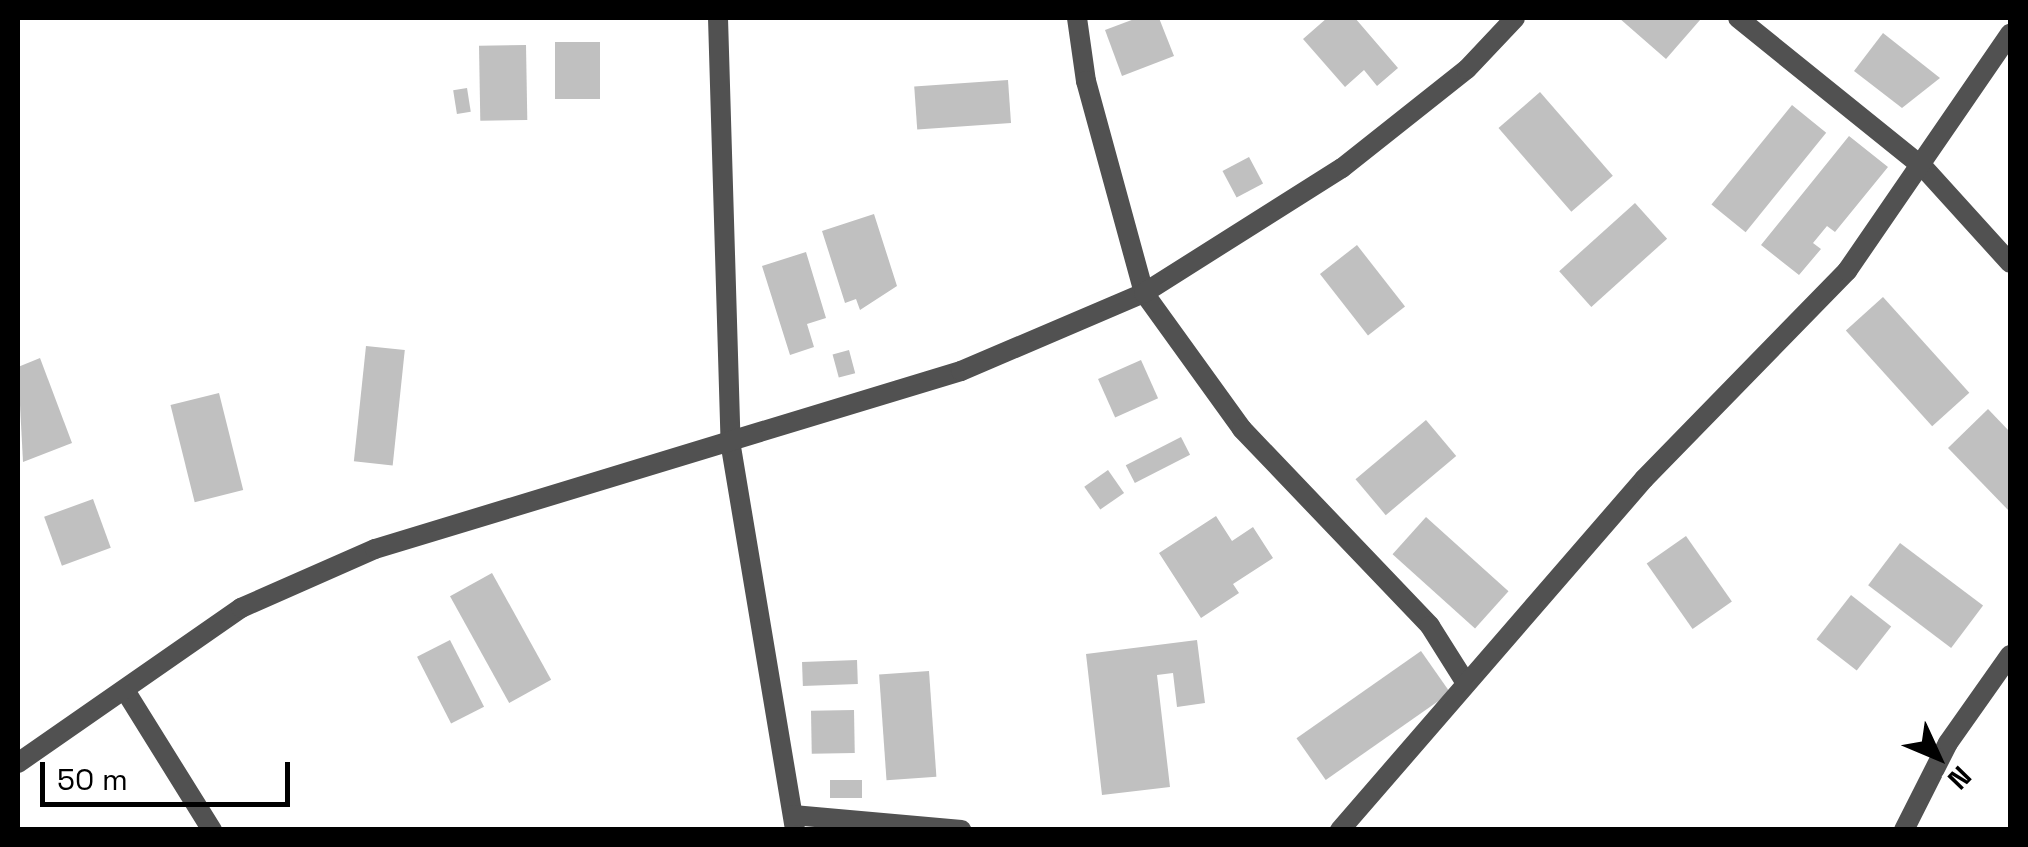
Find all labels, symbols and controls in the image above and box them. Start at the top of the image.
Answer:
north arrow [1888,707,1988,807]
scale bar [45,742,295,804]
text: N [1940,759,1979,797]
text: 50 m [57,760,128,799]

